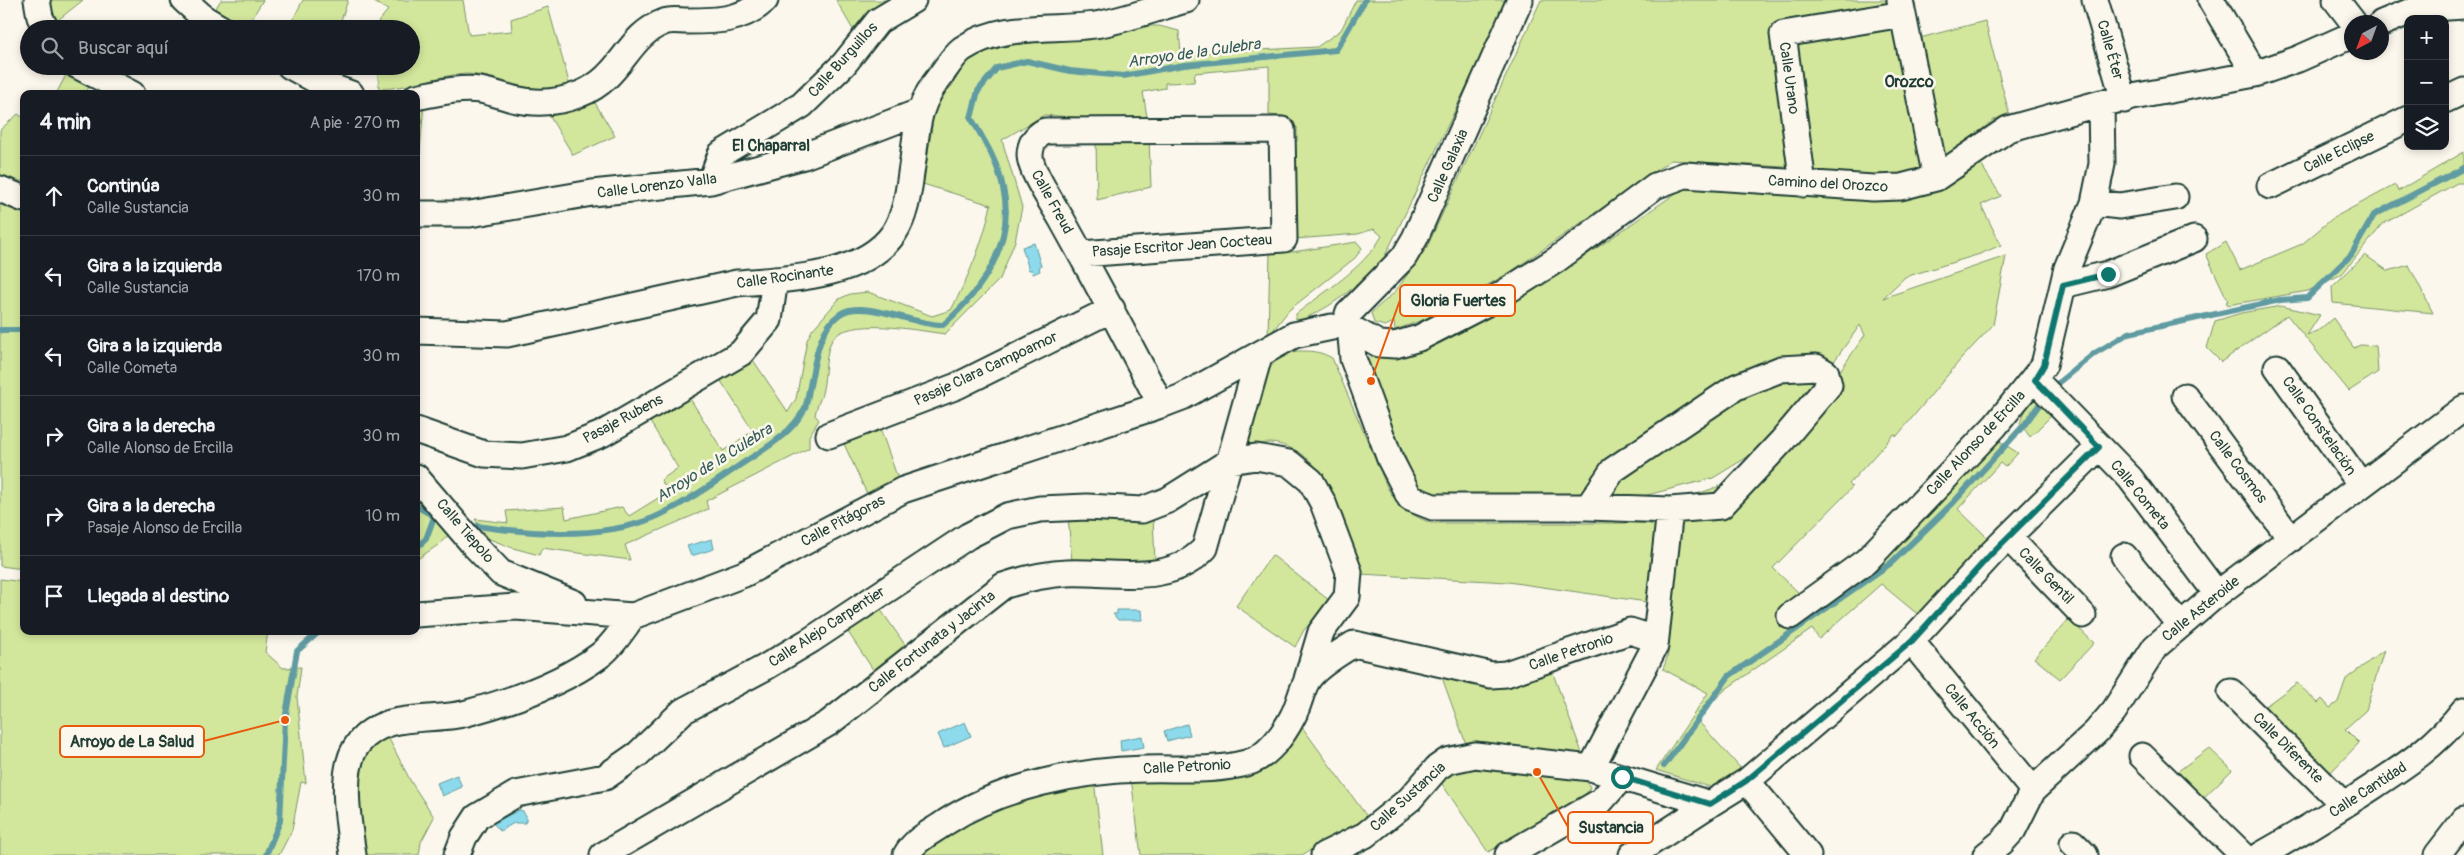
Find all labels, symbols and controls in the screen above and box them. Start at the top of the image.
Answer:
north arrow [2344,15,2389,60]
map controls [2404,15,2449,150]
button: + [2404,15,2449,60]
street label: Calle Burguillos [804,18,882,102]
street label: Calle Éter [2092,18,2128,83]
search box [20,20,420,75]
icon: search [38,34,66,62]
water label: Arroyo de la Culebra [1126,34,1263,72]
text: Buscar aquí [78,36,169,60]
street label: Calle Urano [1775,41,1803,115]
button: − [2404,60,2449,105]
district label: Orozco [1884,72,1934,92]
button: layers [2404,105,2449,150]
text: 4 min [40,109,91,136]
text: A pie · 270 m [310,113,400,133]
street label: Calle Galaxia [1423,126,1473,206]
street label: Calle Eclipse [2300,126,2378,177]
district label: El Chaparral [732,136,810,156]
street label: Calle Freud [1027,167,1077,237]
street label: Calle Lorenzo Valla [596,169,718,203]
street label: Camino del Orozco [1768,171,1888,197]
text: Continúa [87,174,160,198]
icon: ahead [40,182,68,210]
text: 30 m [362,186,400,206]
text: Calle Sustancia [87,198,189,218]
street label: Pasaje Escritor Jean Cocteau [1091,230,1273,262]
text: Gira a la izquierda [87,254,222,278]
street label: Calle Rocinante [735,261,835,293]
icon: left [40,262,68,290]
route end [2097,263,2120,286]
text: 170 m [357,266,400,286]
text: Calle Sustancia [87,278,189,298]
callout: Gloria Fuertes [1400,285,1515,316]
text: Gloria Fuertes [1410,291,1506,311]
street label: Pasaje Clara Campoamor [911,327,1061,411]
text: Gira a la izquierda [87,334,222,358]
icon: left [40,342,68,370]
text: 30 m [362,346,400,366]
text: Calle Cometa [87,358,177,378]
street label: Calle Constelación [2278,373,2360,479]
street label: Calle Alonso de Ercilla [1922,386,2030,500]
street label: Pasaje Rubens [580,390,667,448]
text: Gira a la derecha [87,414,215,438]
water label: Arroyo de la Culebra [652,418,777,507]
icon: right [40,422,68,450]
text: 30 m [362,426,400,446]
street label: Calle Cosmos [2204,427,2272,507]
text: Calle Alonso de Ercilla [87,438,233,458]
street label: Calle Cometa [2106,456,2174,534]
street label: Calle Pitágoras [798,491,889,551]
text: Gira a la derecha [87,494,215,518]
street label: Calle Tiepolo [432,495,498,567]
icon: right [40,502,68,530]
text: 10 m [365,506,400,526]
text: Pasaje Alonso de Ercilla [87,518,242,538]
street label: Calle Gentil [2014,544,2078,608]
street label: Calle Asteroide [2158,571,2244,646]
icon: arrive [40,582,68,610]
street label: Calle Alejo Carpentier [765,582,889,672]
text: Llegada al destino [87,584,229,608]
street label: Calle Fortunata y Jacinta [865,587,999,697]
street label: Calle Petronio [1526,629,1616,675]
street label: Calle Acción [1940,680,2004,752]
street label: Calle Diferente [2249,709,2328,788]
callout: Arroyo de La Salud [60,726,204,757]
text: Arroyo de La Salud [70,732,195,752]
street label: Calle Petronio [1143,755,1231,779]
street label: Calle Sustancia [1366,758,1450,836]
street label: Calle Cantidad [2326,758,2410,822]
route start [1611,766,1634,789]
callout: Sustancia [1568,812,1653,843]
text: Sustancia [1578,818,1644,838]

